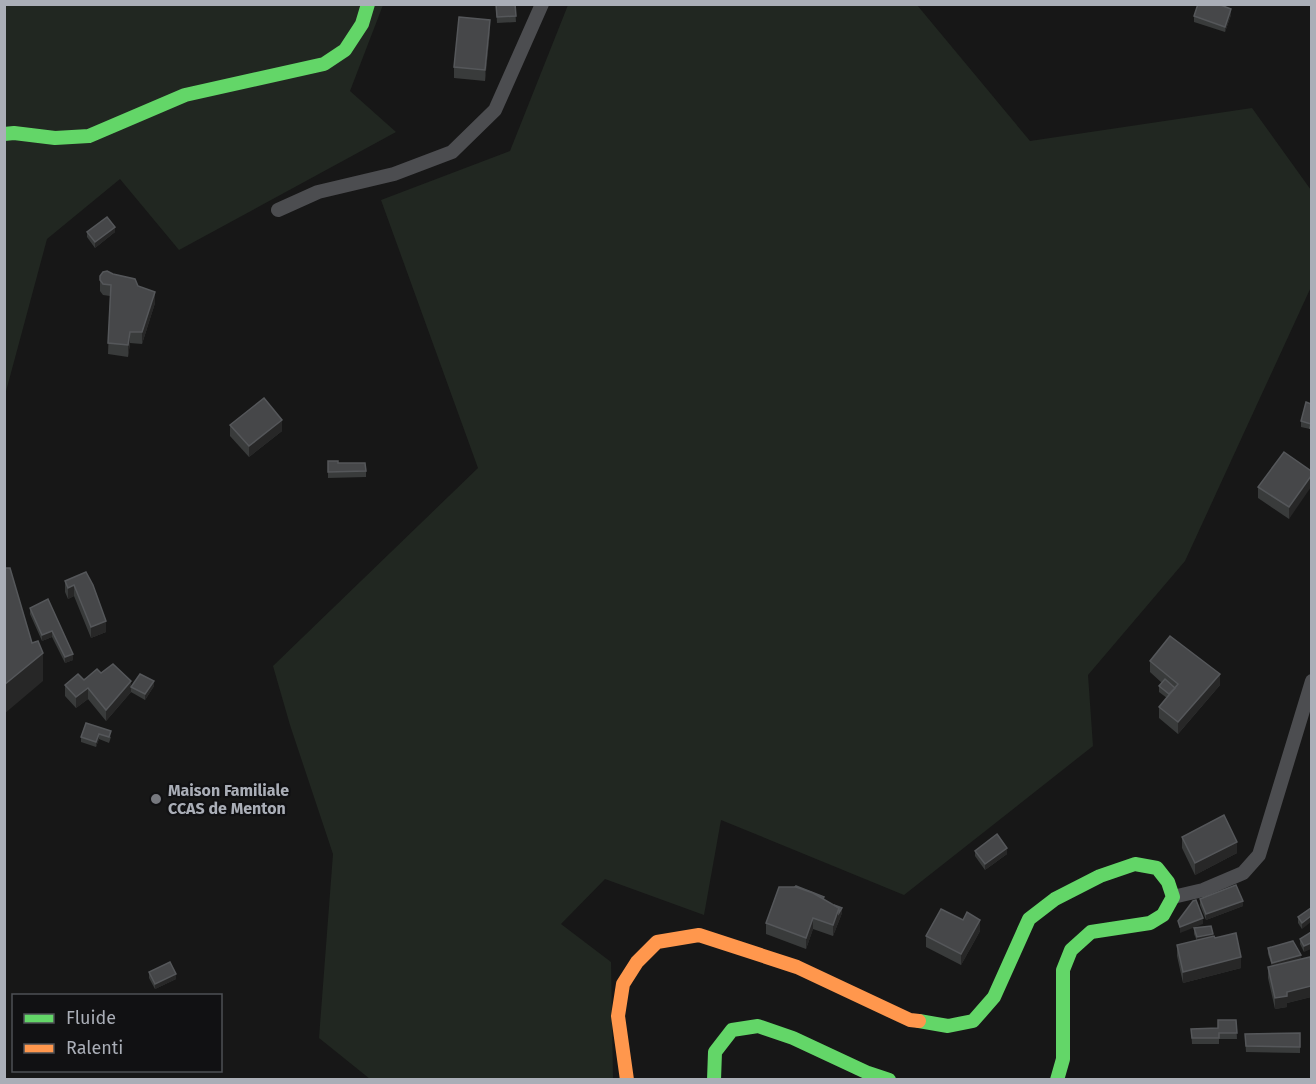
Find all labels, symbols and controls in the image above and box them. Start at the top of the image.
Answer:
place label: Maison Familiale CCAS de Menton [168,781,289,818]
marker: Maison Familiale CCAS de Menton [149,792,163,806]
legend [12,994,222,1072]
text: Fluide [66,1007,116,1029]
text: Ralenti [66,1037,123,1059]

